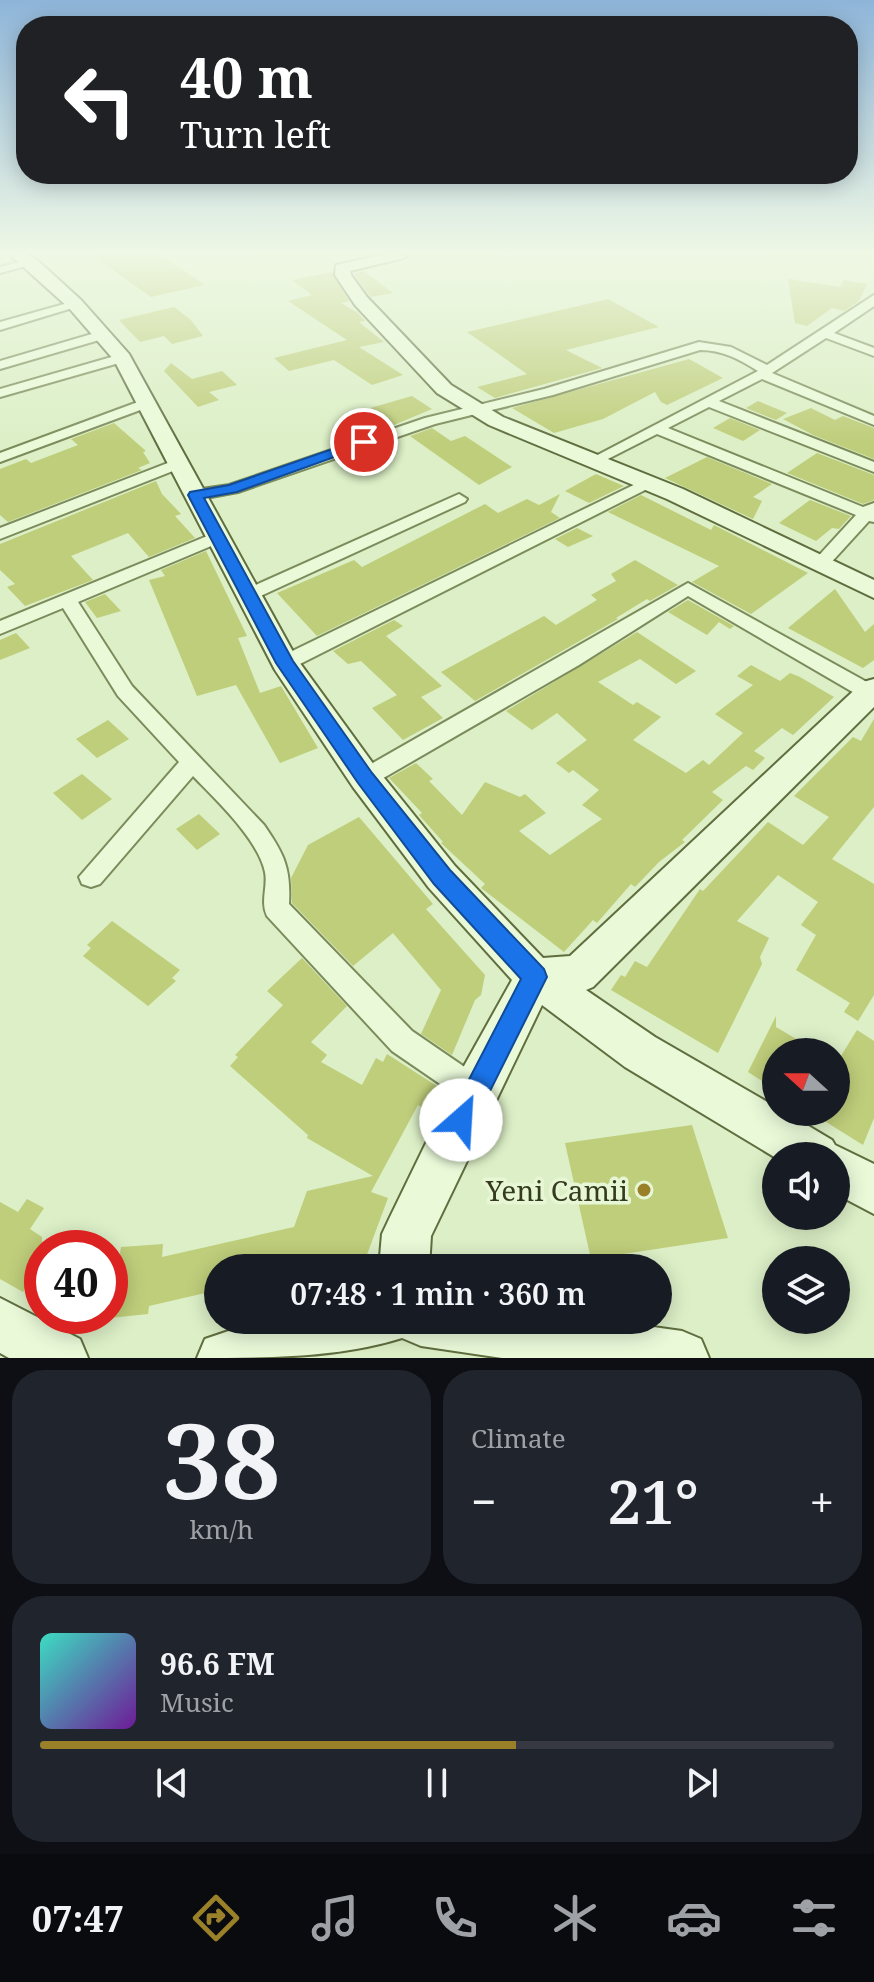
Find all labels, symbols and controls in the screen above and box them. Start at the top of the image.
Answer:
text: 40 m [180,38,313,114]
icon: left [48,48,152,152]
text: Turn left [180,110,331,159]
pin [330,408,398,476]
icon: arrive [342,420,386,464]
north arrow [762,1038,850,1126]
map controls [762,1038,850,1334]
position arrow [419,1078,503,1162]
button: sound [762,1142,850,1230]
place label: Yeni Camii [485,1171,628,1209]
marker: Yeni Camii [635,1181,653,1199]
speed limit sign: 40 [24,1230,128,1334]
button: layers [762,1246,850,1334]
text: 07:48 · 1 min · 360 m [290,1273,586,1314]
text: 38 [163,1388,280,1529]
text: Climate [471,1420,566,1456]
text: 21° [607,1460,699,1542]
text: − [471,1471,496,1531]
text: + [809,1471,834,1531]
text: km/h [190,1511,253,1547]
text: 96.6 FM [160,1643,275,1684]
text: Music [160,1684,234,1720]
icon: previous [150,1761,194,1805]
icon: pause [415,1761,459,1805]
icon: next [680,1761,724,1805]
icon: directions [188,1890,244,1946]
icon: music [307,1890,363,1946]
icon: phone [427,1890,483,1946]
icon: climate [547,1890,603,1946]
icon: car [666,1890,722,1946]
icon: filters [786,1890,842,1946]
text: 07:47 [32,1894,124,1943]

